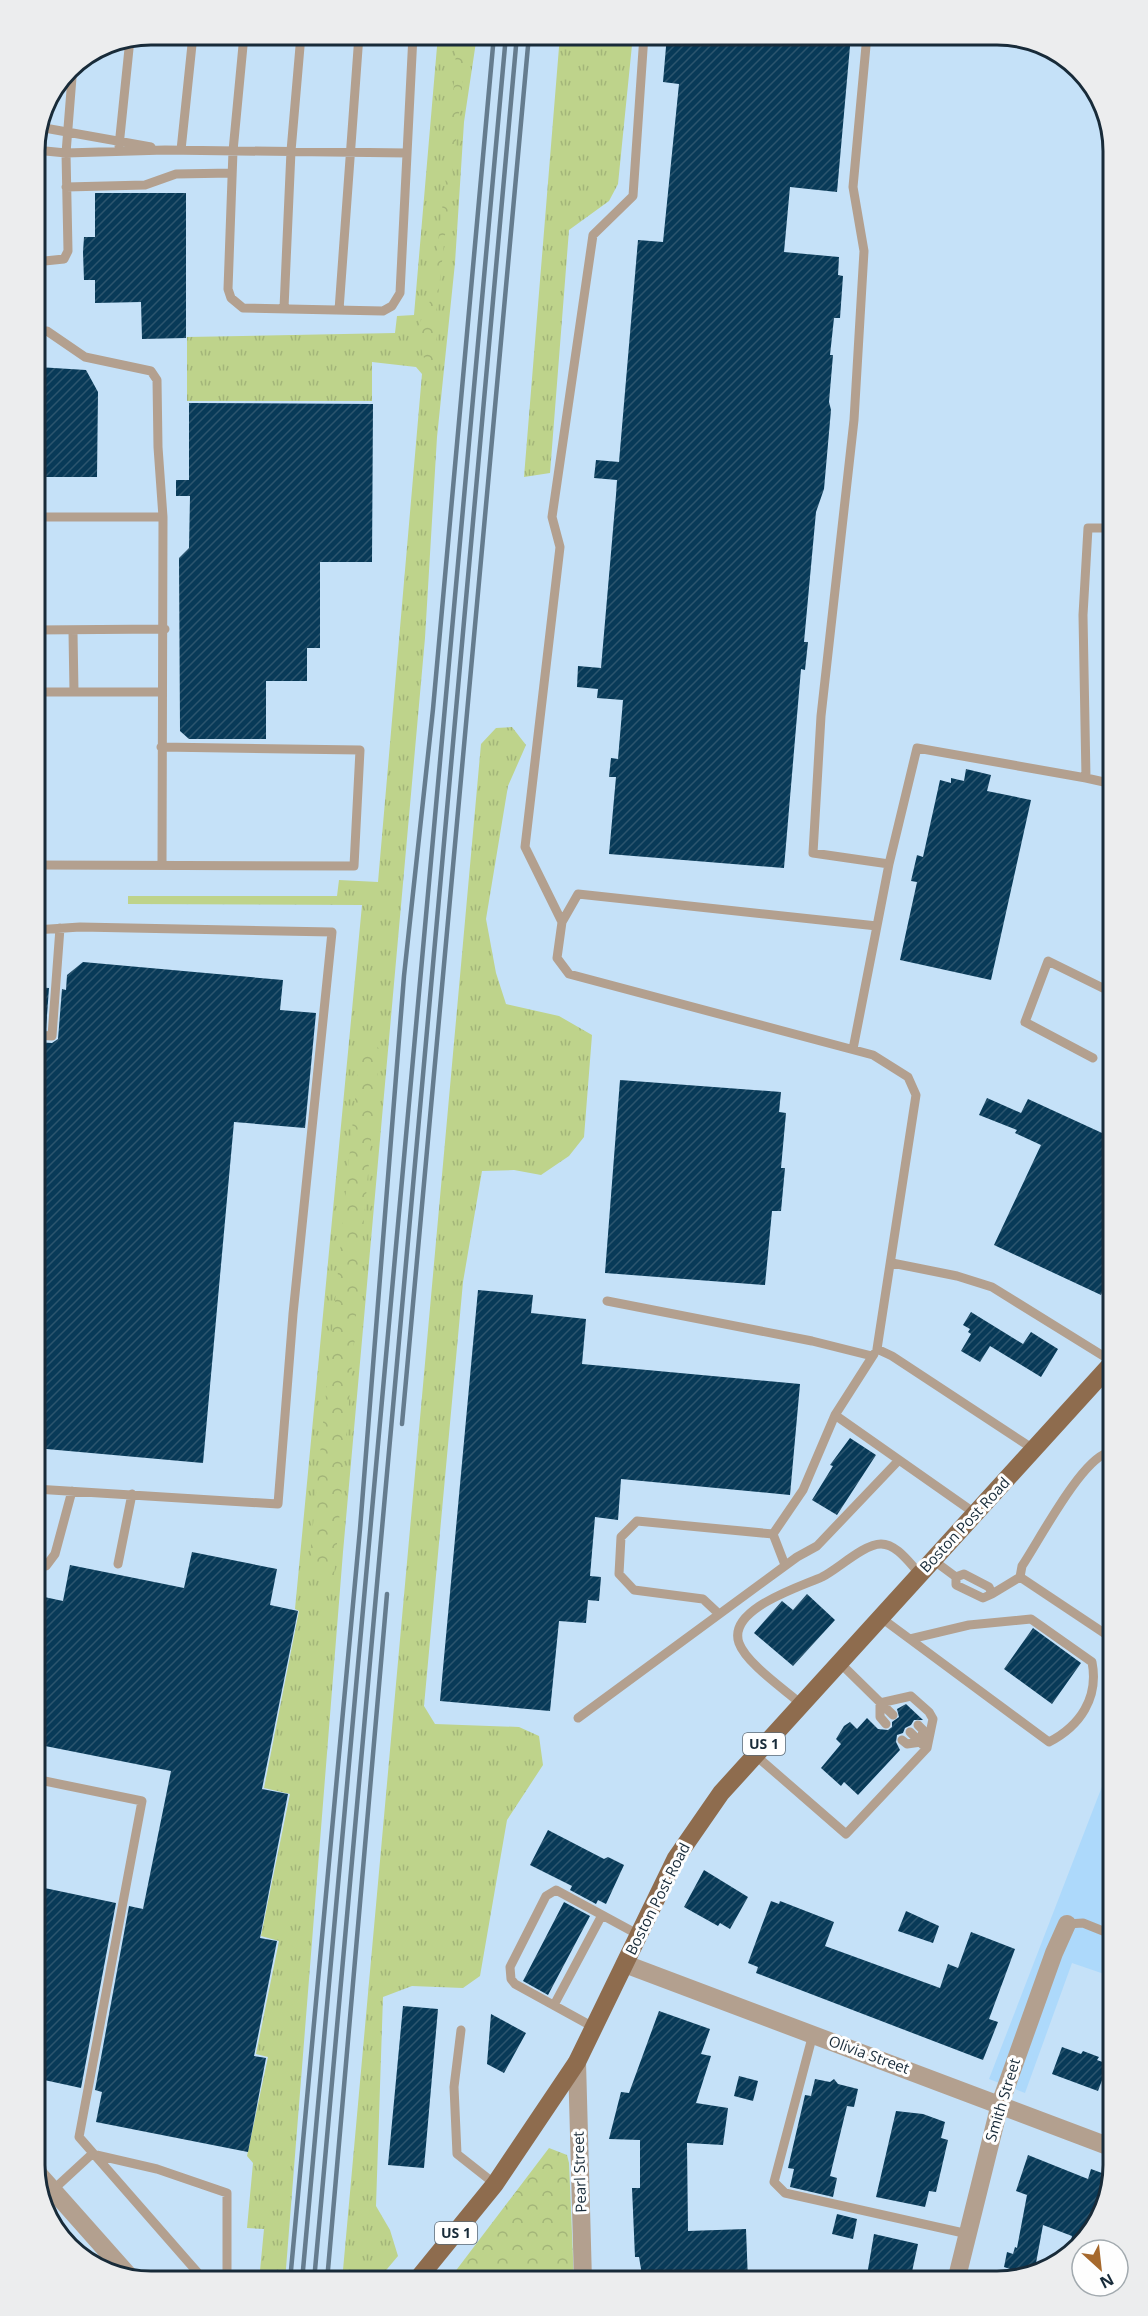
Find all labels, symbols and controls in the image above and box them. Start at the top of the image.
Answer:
street label: Boston Post Road [915,1472,1014,1576]
road number: US 1 [743,1733,785,1755]
street label: Boston Post Road [620,1839,694,1958]
street label: Olivia Street [826,2030,913,2078]
street label: Smith Street [980,2056,1024,2144]
street label: Pearl Street [568,2131,590,2213]
road number: US 1 [435,2222,477,2244]
north arrow [1070,2238,1130,2298]
text: N [1096,2269,1118,2294]

